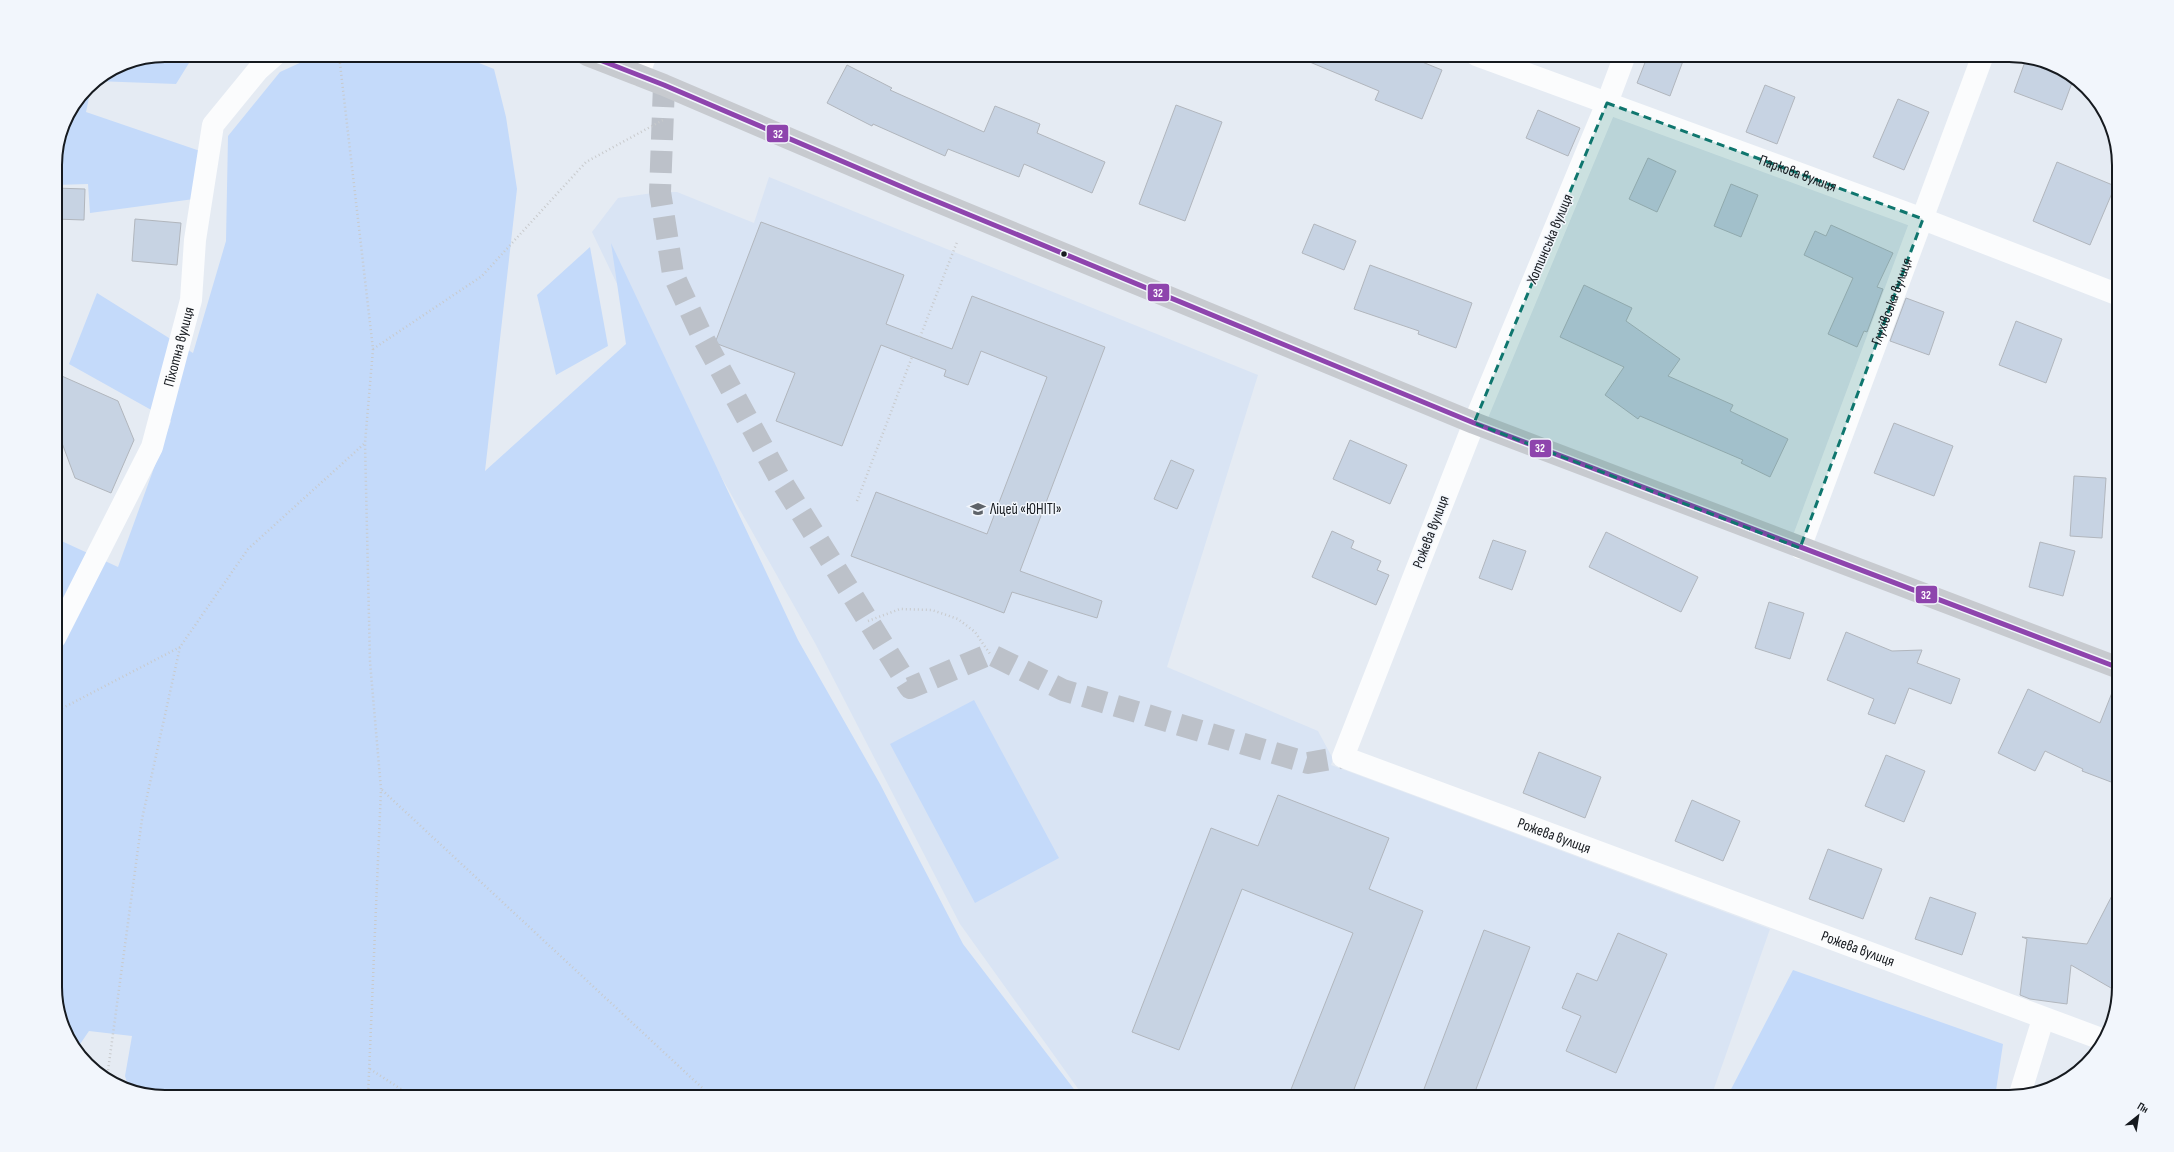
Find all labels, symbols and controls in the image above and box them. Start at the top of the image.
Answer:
line badge: 32 [766,124,789,143]
text: 32 [773,128,783,141]
street label: Паркова вулиця [1756,150,1840,196]
street label: Хотинська вулиця [1522,191,1577,288]
unlabelled marker [1059,249,1069,259]
street label: Глухівська вулиця [1867,255,1916,348]
line badge: 32 [1147,283,1170,302]
text: 32 [1153,287,1163,300]
street label: Піхотна вулиця [159,305,198,389]
line badge: 32 [1529,439,1552,458]
text: 32 [1535,442,1545,455]
street label: Рожева вулиця [1408,493,1454,571]
school or university icon: Ліцей «ЮНІТІ» [969,500,987,518]
place label: Ліцей «ЮНІТІ» [989,500,1062,519]
line badge: 32 [1915,585,1938,604]
text: 32 [1921,589,1931,602]
street label: Рожева вулиця [1515,813,1594,858]
street label: Рожева вулиця [1819,926,1897,971]
north arrow [2118,1096,2158,1136]
text: Пн [2135,1099,2151,1116]

